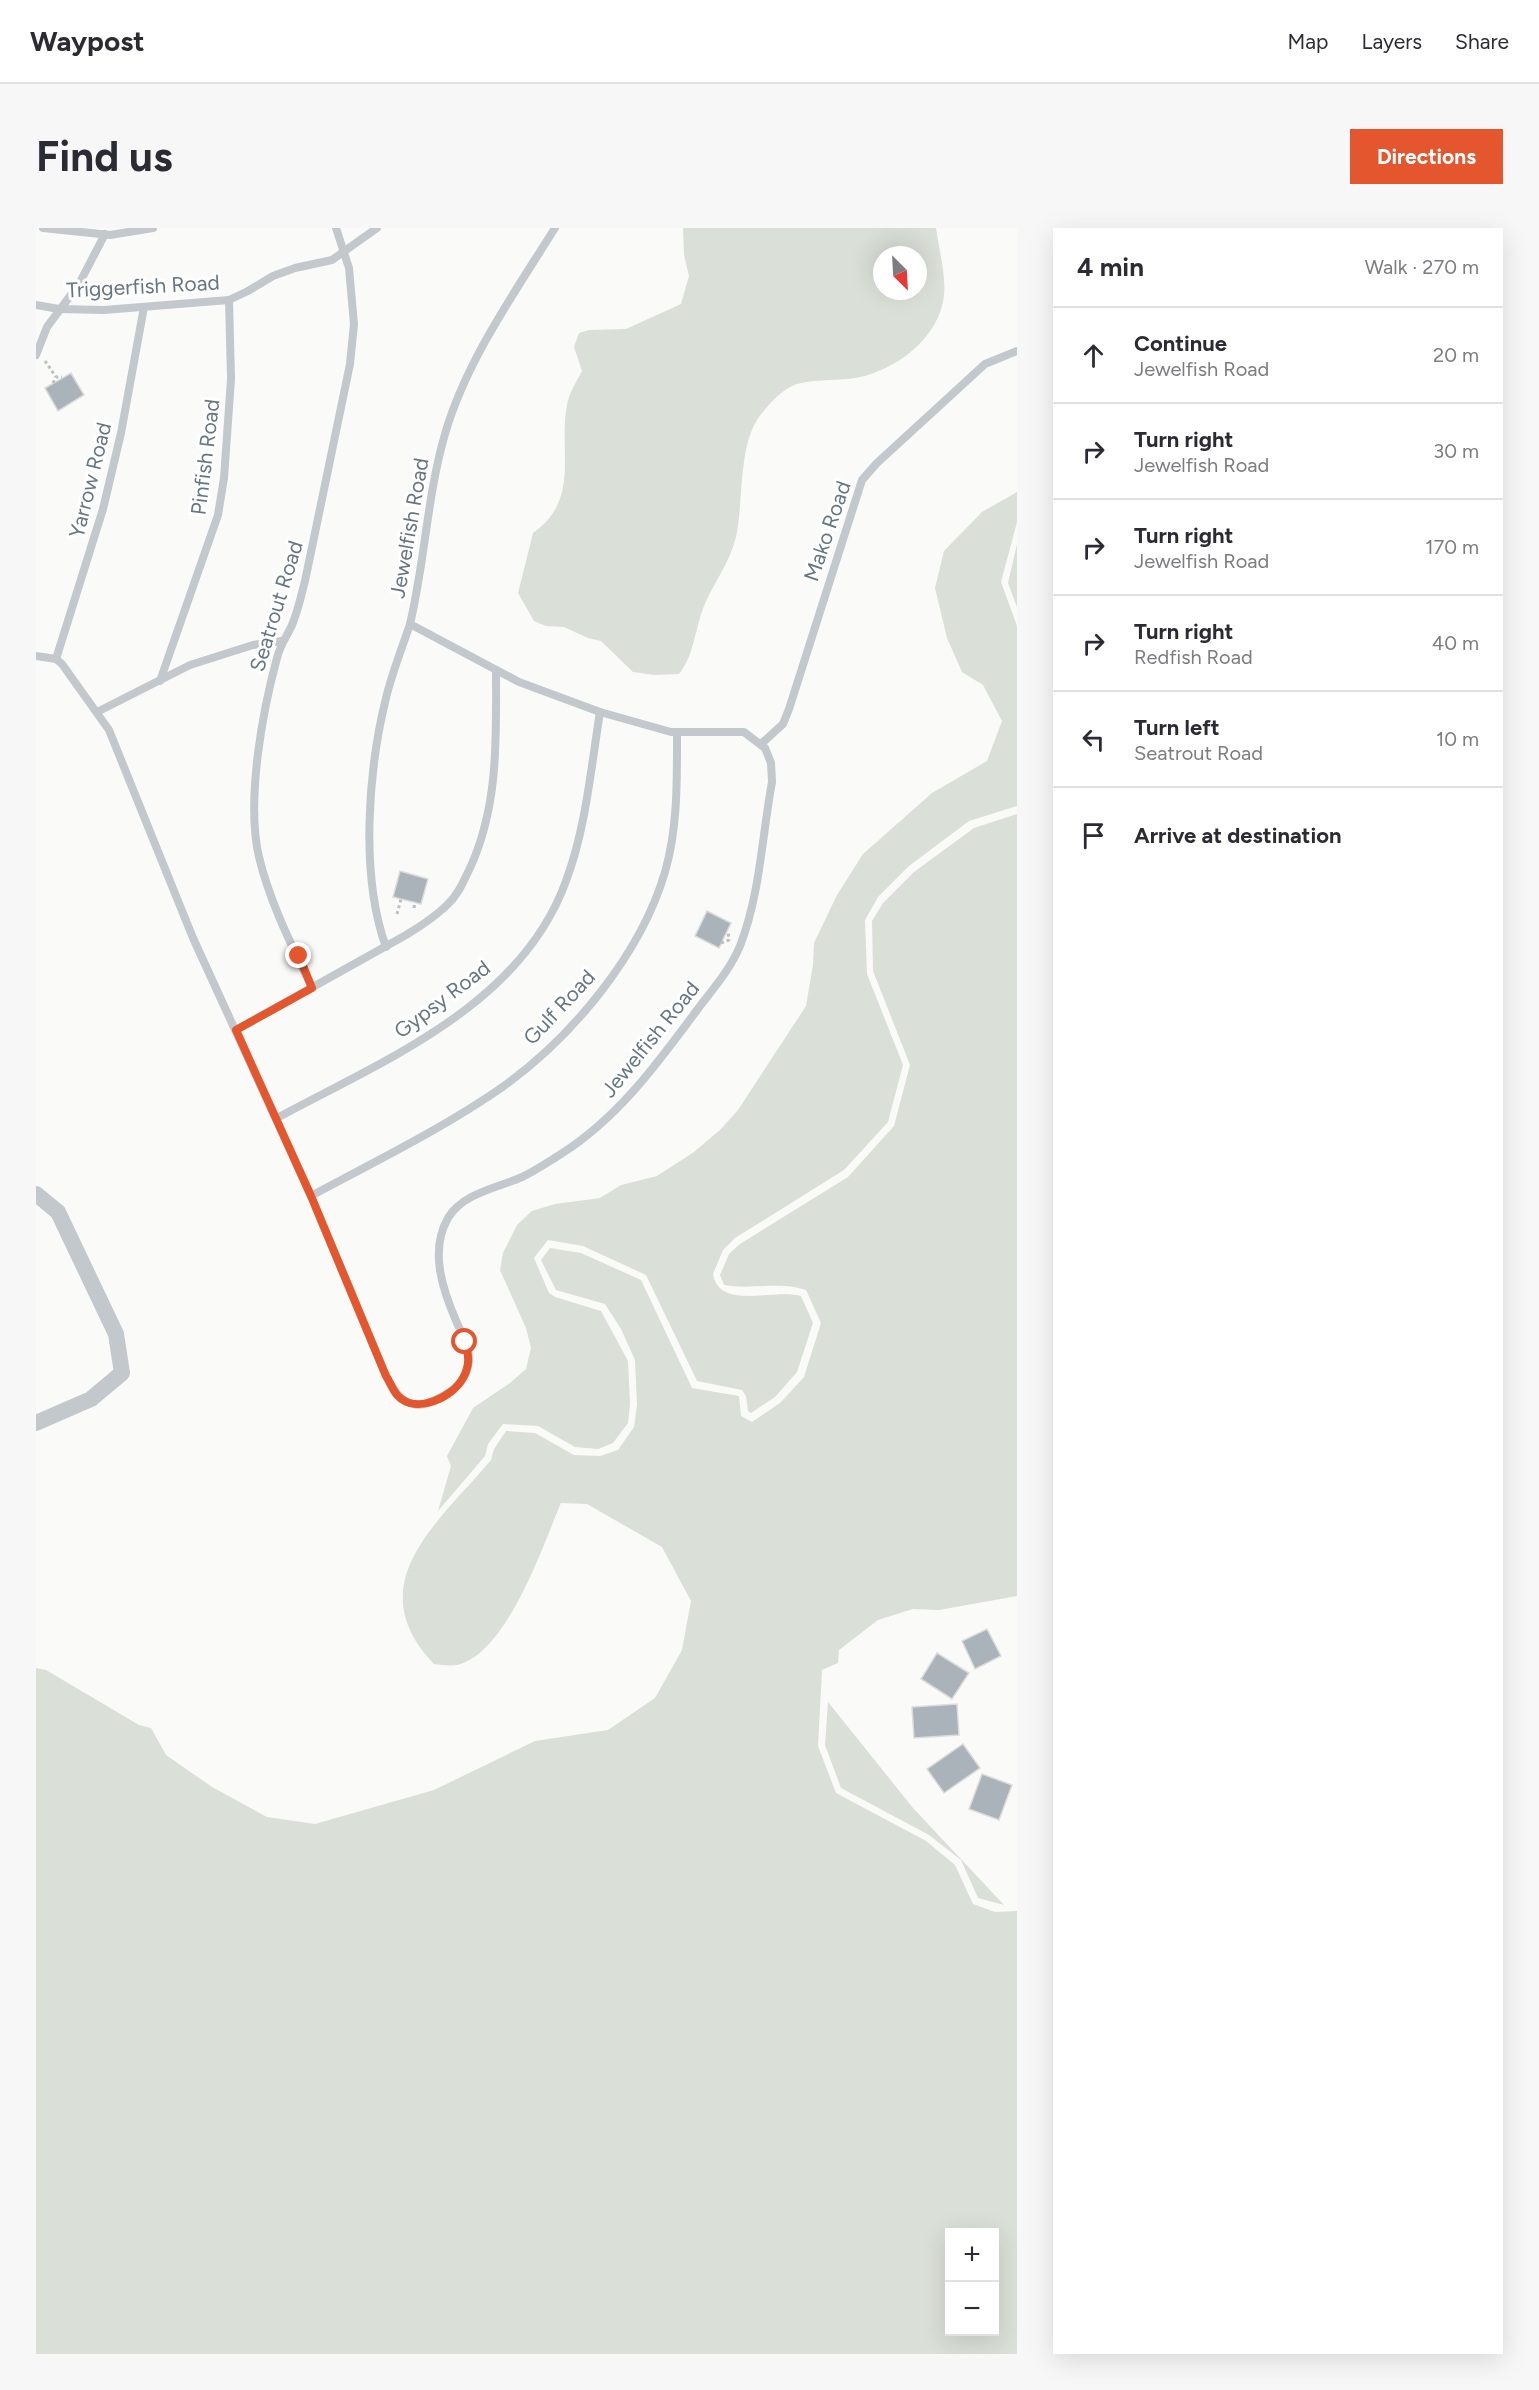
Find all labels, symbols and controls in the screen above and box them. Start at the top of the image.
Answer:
text: Waypost [30,24,144,58]
text: Map [1288,29,1328,54]
text: Layers [1361,29,1422,54]
text: Share [1455,29,1509,54]
button: Directions [1350,129,1503,184]
text: Find us [36,131,173,182]
north arrow [873,246,927,300]
text: 4 min [1077,251,1144,283]
text: Walk · 270 m [1365,255,1479,279]
street label: Triggerfish Road [66,270,220,302]
text: Continue [1134,330,1227,357]
icon: ahead [1077,339,1110,372]
text: 20 m [1433,343,1479,367]
text: Jewelfish Road [1134,357,1269,381]
street label: Pinfish Road [185,398,225,516]
street label: Yarrow Road [64,420,116,540]
text: Turn right [1134,426,1233,453]
icon: right [1077,435,1110,468]
text: 30 m [1433,439,1479,463]
text: Jewelfish Road [1134,453,1269,477]
street label: Jewelfish Road [384,456,434,600]
street label: Mako Road [798,478,856,584]
text: Turn right [1134,522,1233,549]
icon: right [1077,531,1110,564]
text: 170 m [1425,535,1479,559]
street label: Seatrout Road [244,538,308,674]
text: Jewelfish Road [1134,549,1269,573]
text: Turn right [1134,618,1233,645]
icon: right [1077,627,1110,660]
text: 40 m [1432,631,1479,655]
text: Redfish Road [1134,645,1253,669]
text: Turn left [1134,714,1220,741]
icon: left [1077,723,1110,756]
text: 10 m [1436,727,1479,751]
text: Seatrout Road [1134,741,1263,765]
icon: arrive [1077,819,1110,852]
text: Arrive at destination [1134,822,1342,849]
route end [285,942,311,968]
street label: Gypsy Road [389,955,495,1043]
street label: Gulf Road [518,964,600,1050]
street label: Jewelfish Road [596,976,704,1102]
route start [451,1328,477,1354]
map controls [945,2228,999,2336]
button: + [945,2228,999,2282]
button: − [945,2282,999,2336]

